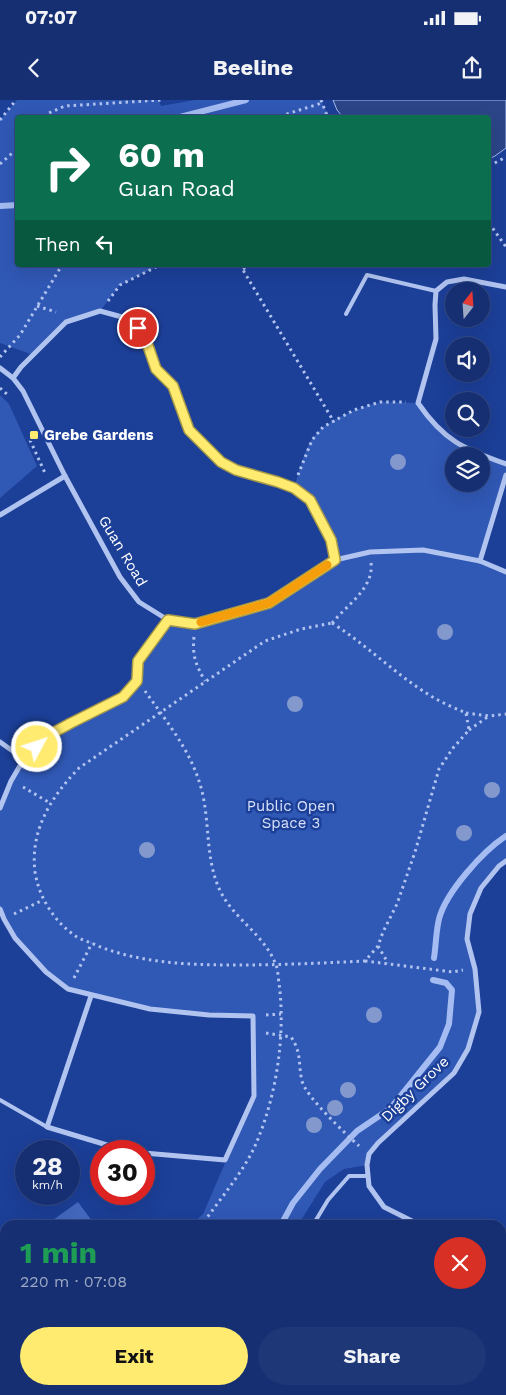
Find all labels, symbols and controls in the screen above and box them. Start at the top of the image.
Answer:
text: 07:07 [25,6,77,29]
icon: back [20,54,48,82]
icon: share [458,54,486,82]
text: Beeline [213,55,293,80]
text: 60 m [118,134,205,176]
icon: right [35,135,100,200]
text: Guan Road [118,176,235,201]
icon: left [91,230,119,258]
text: Then [35,233,81,256]
north arrow [445,282,490,328]
map controls [445,282,490,492]
pin [117,307,159,349]
icon: arrive [124,314,152,342]
button: sound [445,337,490,382]
button: search [445,392,490,437]
place label: Grebe Gardens [44,426,154,444]
marker: Grebe Gardens [28,429,40,441]
button: layers [445,447,490,492]
street label: Guan Road [95,512,151,590]
position arrow [10,720,62,772]
park label: Public Open Space 3 [247,797,335,832]
street label: Digby Grove [378,1052,452,1126]
speed limit sign: 30 [90,1140,155,1205]
text: 28 [32,1152,63,1181]
text: km/h [32,1178,63,1192]
text: 1 min [20,1235,97,1270]
button: close [434,1237,486,1289]
text: 220 m · 07:08 [20,1272,127,1291]
button: Exit [20,1327,248,1385]
button: Share [258,1327,486,1385]

